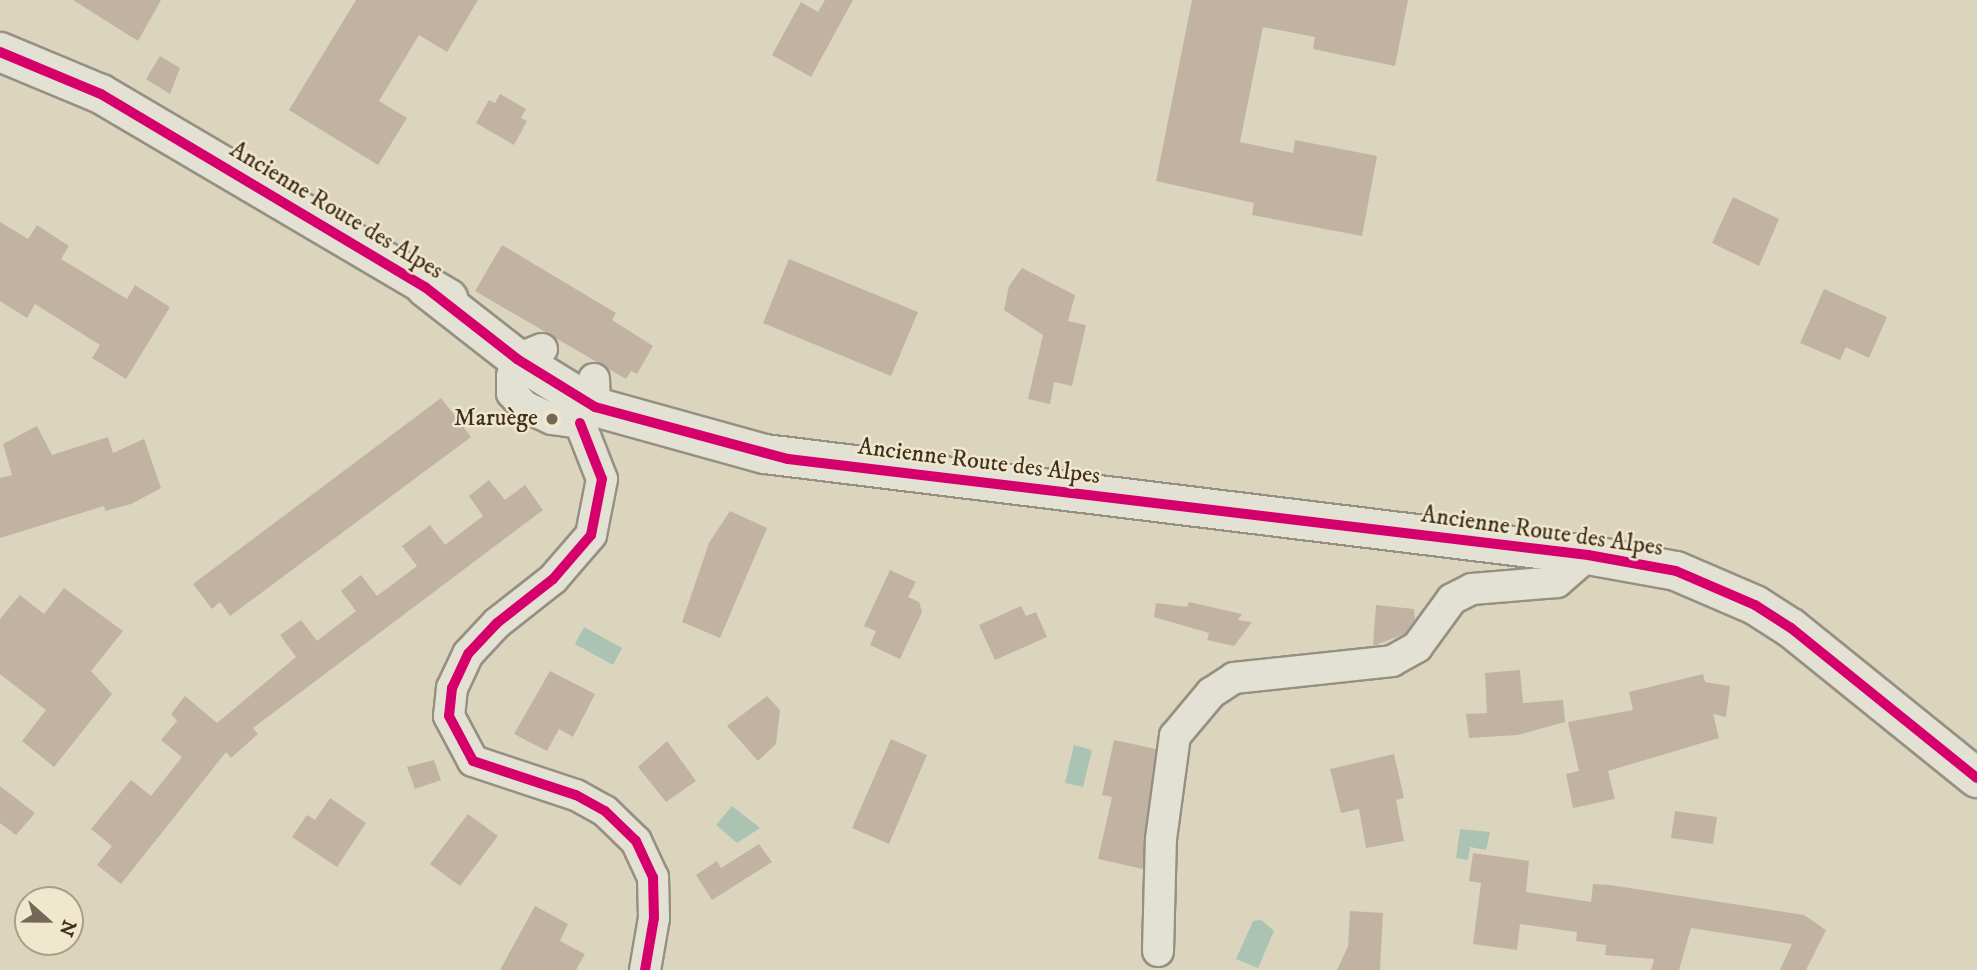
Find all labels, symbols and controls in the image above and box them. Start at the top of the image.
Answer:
street label: Ancienne Route des Alpes [224,136,448,286]
place label: Maruège [454,405,538,433]
marker: Maruège [544,411,560,427]
street label: Ancienne Route des Alpes [856,433,1102,491]
street label: Ancienne Route des Alpes [1419,501,1665,563]
north arrow [14,886,84,956]
text: N [54,917,81,939]

